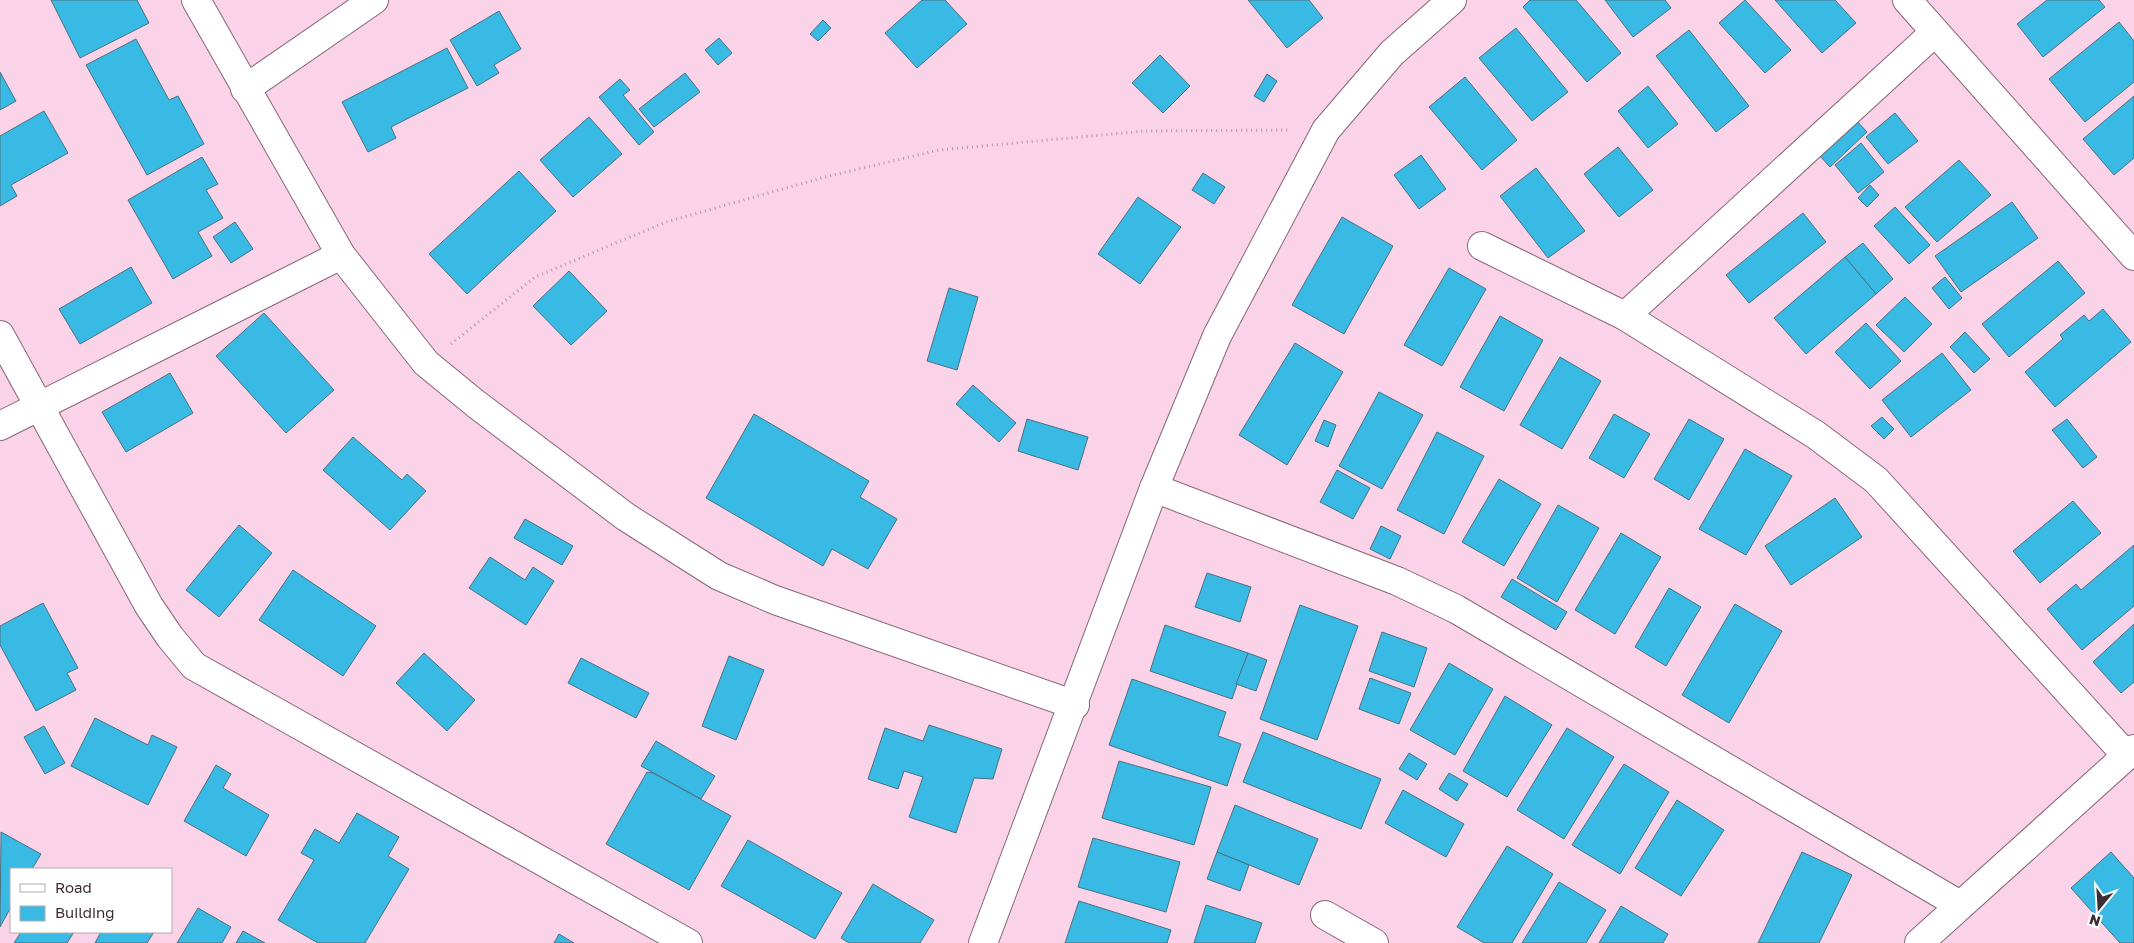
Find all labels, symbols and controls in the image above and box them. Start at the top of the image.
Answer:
legend [10,868,172,933]
text: Road [55,878,92,896]
north arrow [2074,883,2124,933]
text: Building [55,903,115,921]
text: N [2087,911,2103,931]

